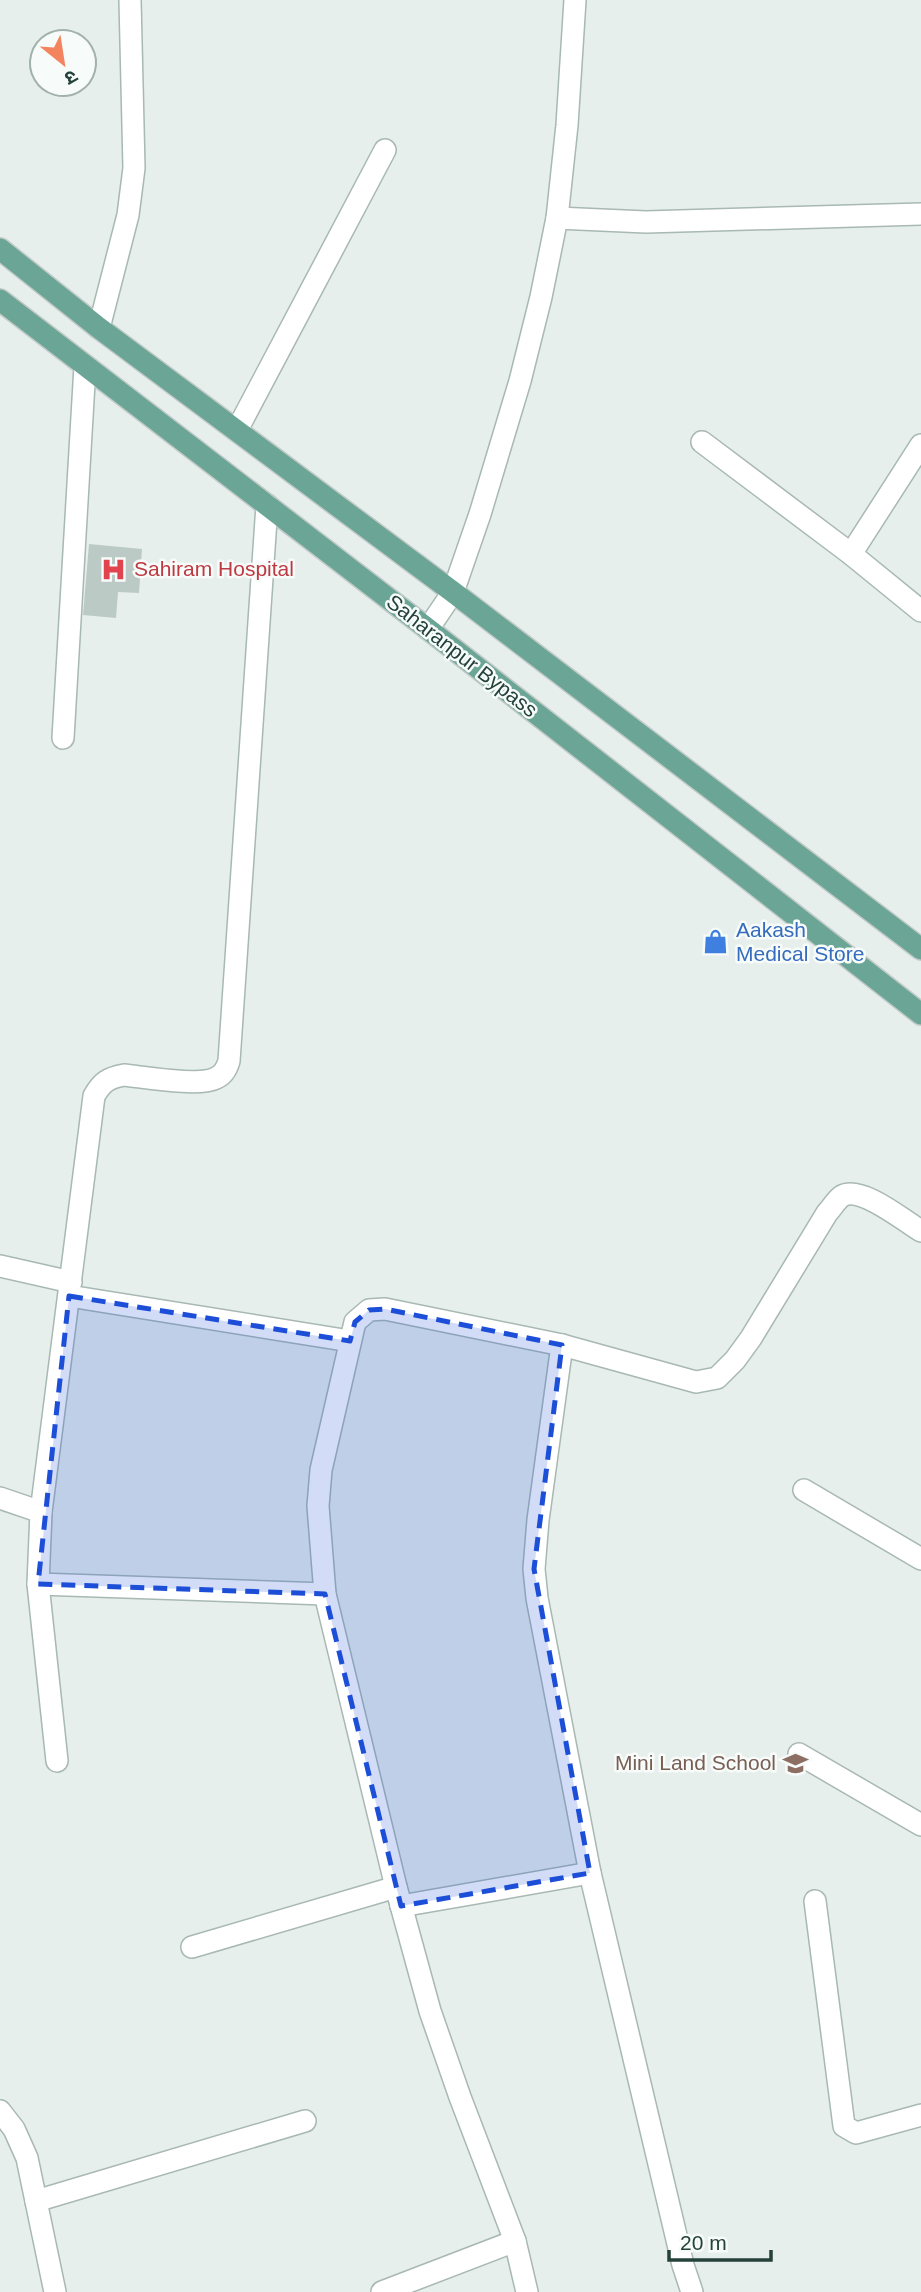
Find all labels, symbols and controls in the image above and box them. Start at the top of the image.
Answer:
north arrow [28,28,98,98]
text: उ [60,65,81,90]
hospital icon: Sahiram Hospital [100,555,128,583]
place label: Sahiram Hospital [134,557,294,580]
street label: Saharanpur Bypass [383,590,542,721]
place label: Aakash Medical Store [736,918,864,965]
shop icon: Aakash Medical Store [702,928,730,956]
school or university icon: Mini Land School [782,1749,810,1777]
place label: Mini Land School [615,1751,776,1774]
scale bar [669,2218,771,2262]
text: 20 m [680,2231,727,2254]

